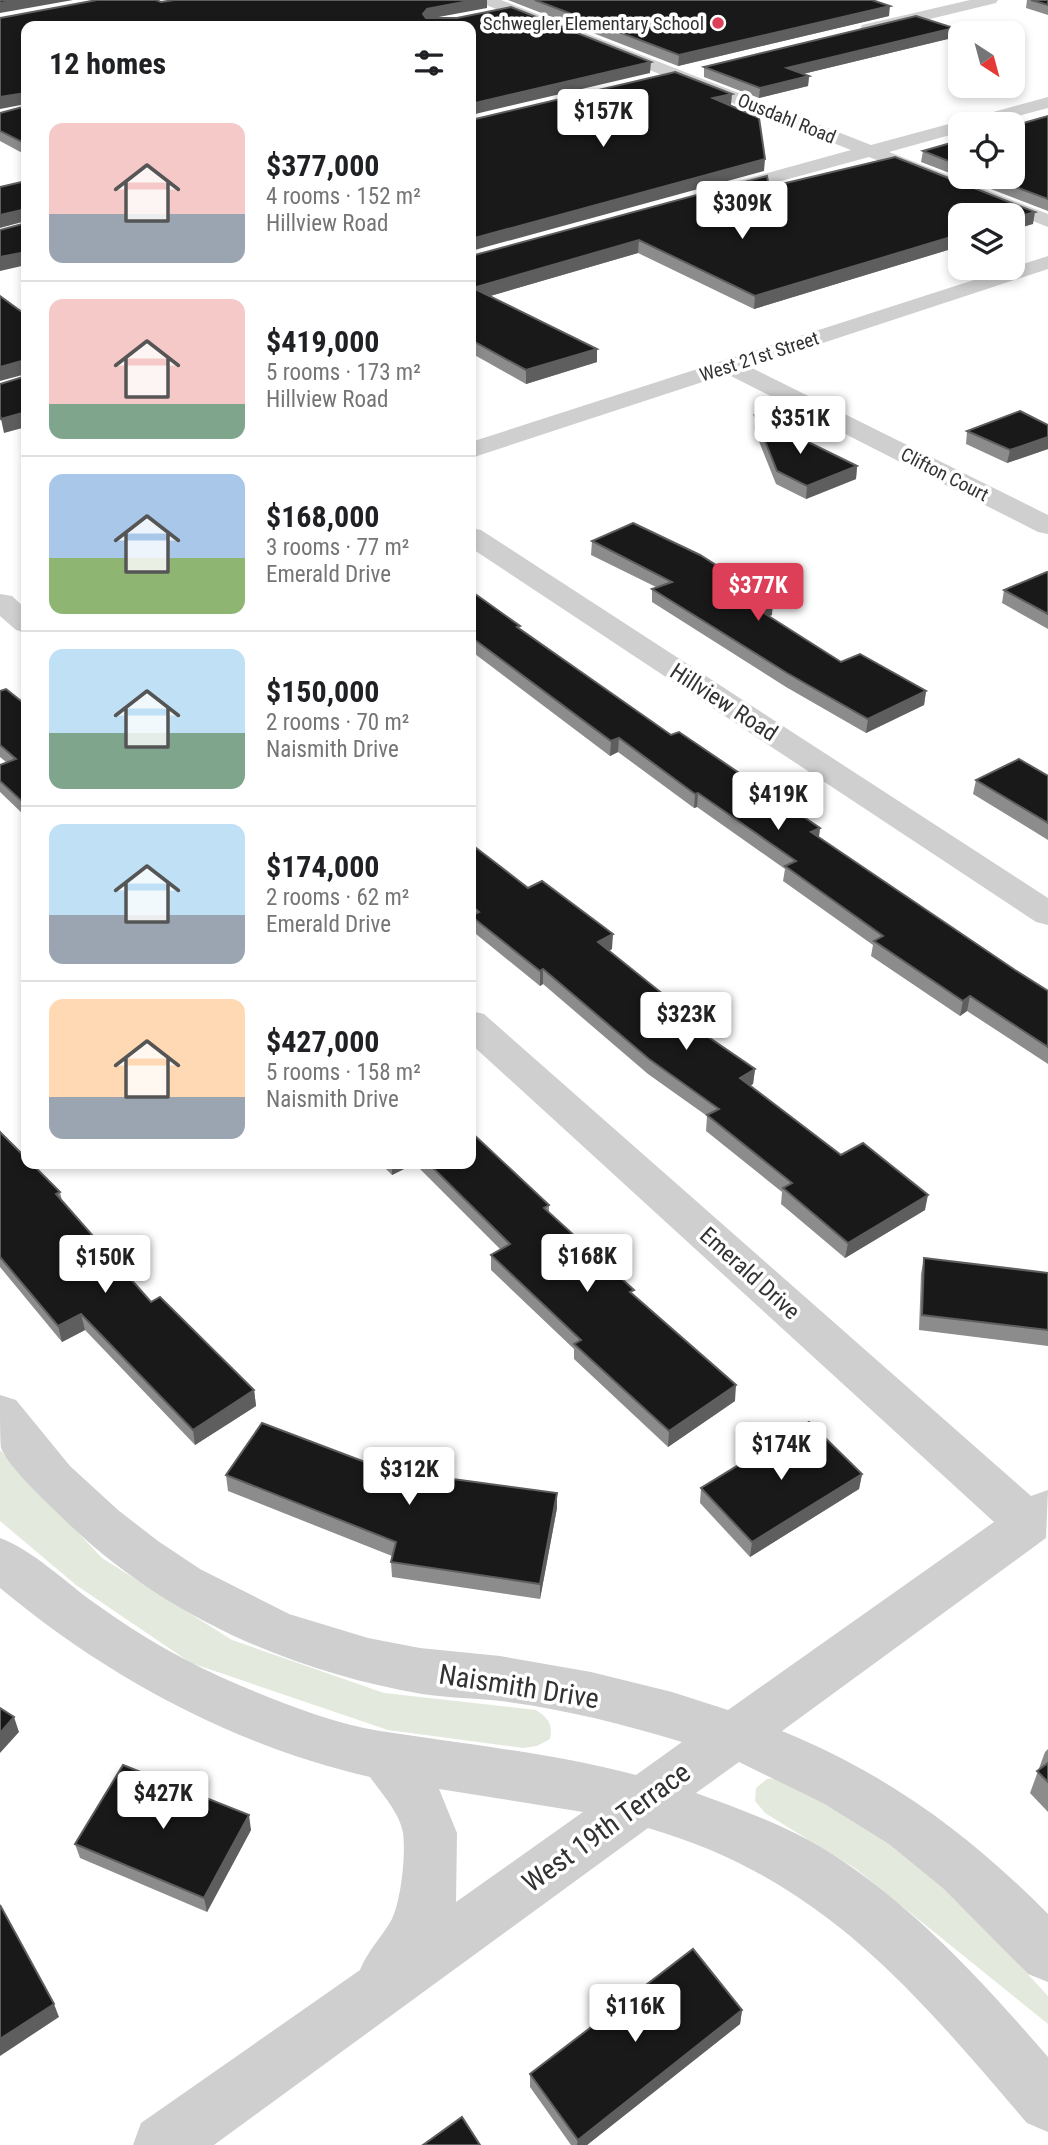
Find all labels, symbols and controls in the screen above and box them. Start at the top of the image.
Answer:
place label: Schwegler Elementary School [483,12,704,35]
marker: Schwegler Elementary School [710,15,726,31]
north arrow [948,21,1026,98]
map controls [948,21,1025,280]
icon: filters [410,44,448,82]
text: 12 homes [49,46,166,81]
street label: Ousdahl Road [734,88,839,149]
pin: $157K [554,90,652,149]
text: $157K [573,98,633,125]
button: locate [948,112,1025,189]
text: $377,000 [266,148,379,183]
icon: home [105,151,189,235]
pin: $309K [693,182,791,241]
text: 4 rooms · 152 m² [266,183,421,210]
text: $309K [712,190,772,217]
button: layers [948,203,1025,280]
text: Hillview Road [266,210,388,237]
text: $419,000 [266,324,379,359]
street label: West 21st Street [697,326,822,387]
icon: home [105,327,189,411]
text: 5 rooms · 173 m² [266,359,421,386]
text: Hillview Road [266,386,388,413]
pin: $351K [751,396,849,456]
text: $351K [770,405,830,432]
street label: Clifton Court [897,443,993,506]
text: $168,000 [266,499,379,534]
icon: home [105,502,189,586]
text: 3 rooms · 77 m² [266,534,409,561]
text: Emerald Drive [266,561,391,588]
pin: $377K [709,564,807,623]
text: $377K [728,572,788,599]
street label: Hillview Road [665,658,782,747]
text: $150,000 [266,674,379,709]
icon: home [105,677,189,761]
text: 2 rooms · 70 m² [266,709,409,736]
text: Naismith Drive [266,736,399,763]
pin: $419K [729,772,827,832]
text: $419K [748,781,808,808]
text: $174,000 [266,849,379,884]
icon: home [105,852,189,936]
text: 2 rooms · 62 m² [266,884,409,911]
text: Emerald Drive [266,911,391,938]
pin: $323K [637,992,735,1052]
text: $323K [656,1001,716,1028]
text: $427,000 [266,1024,379,1059]
icon: home [105,1027,189,1111]
text: 5 rooms · 158 m² [266,1059,421,1086]
text: Naismith Drive [266,1086,399,1113]
street label: Emerald Drive [694,1222,805,1325]
pin: $168K [538,1234,636,1294]
pin: $150K [56,1236,154,1295]
text: $168K [557,1243,617,1270]
text: $150K [75,1244,135,1271]
pin: $174K [732,1422,830,1482]
text: $174K [751,1431,811,1458]
pin: $312K [360,1448,458,1507]
text: $312K [379,1456,439,1483]
street label: Naismith Drive [437,1658,601,1715]
street label: West 19th Terrace [516,1756,697,1899]
pin: $427K [114,1772,212,1831]
text: $427K [133,1780,193,1807]
pin: $116K [586,1984,684,2044]
text: $116K [605,1993,665,2020]

